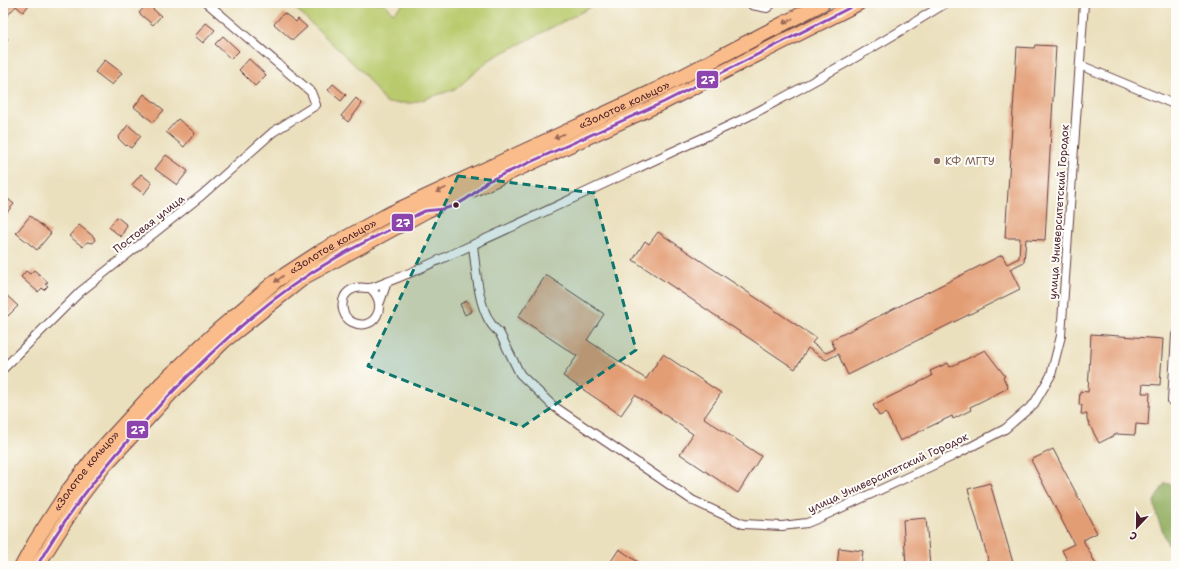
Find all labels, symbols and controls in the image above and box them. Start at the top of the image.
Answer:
one-way arrow [782,18,794,24]
line badge: 27 [696,70,719,89]
text: 27 [701,73,716,88]
street label: «Золотое кольцо» [576,77,672,132]
street label: улица Университетский Городок [1045,124,1073,300]
one-way arrow [554,133,565,139]
place label: КФ МГТУ [945,154,995,169]
marker: КФ МГТУ [932,156,942,166]
one-way arrow [436,187,447,193]
street label: Постовая улица [110,191,188,257]
unlabelled marker [451,200,461,210]
line badge: 27 [391,213,414,232]
street label: «Золотое кольцо» [286,215,379,278]
text: 27 [396,216,411,231]
one-way arrow [273,275,284,284]
line badge: 27 [126,420,149,439]
text: 27 [131,423,146,438]
street label: «Золотое кольцо» [50,427,122,514]
street label: улица Университетский Городок [805,429,971,517]
north arrow [1117,507,1157,547]
text: С [1127,527,1139,544]

